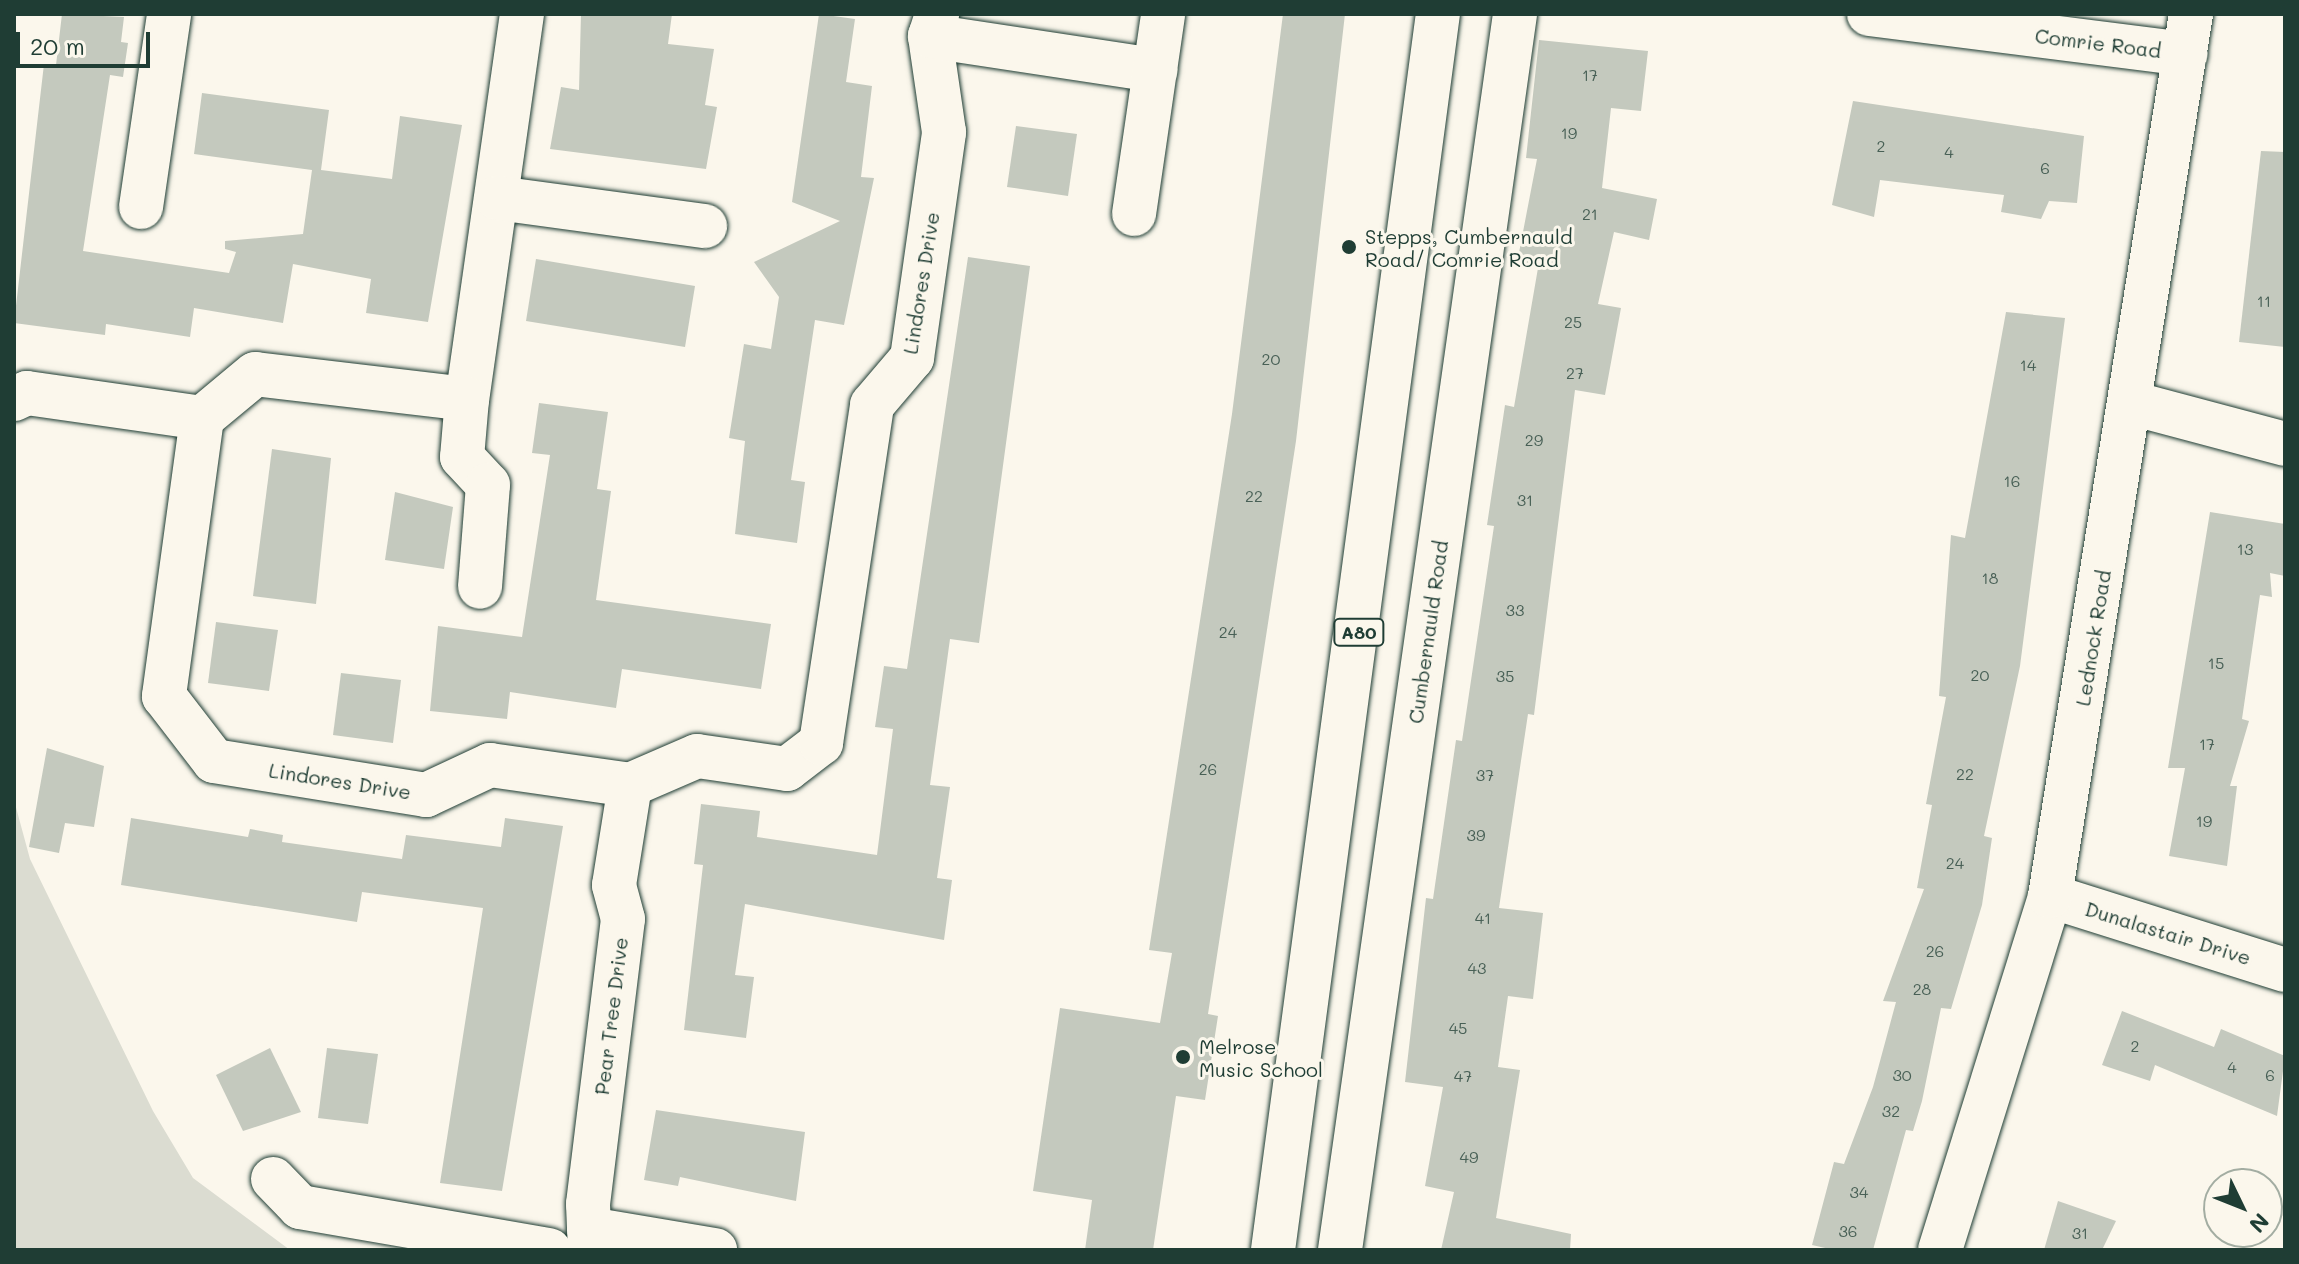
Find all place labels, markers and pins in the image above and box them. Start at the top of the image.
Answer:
place label: Stepps, Cumbernauld Road/ Comrie Road [1365,224,1573,271]
marker: Stepps, Cumbernauld Road/ Comrie Road [1340,238,1358,256]
place label: Melrose Music School [1199,1034,1323,1081]
marker: Melrose Music School [1174,1048,1192,1066]

